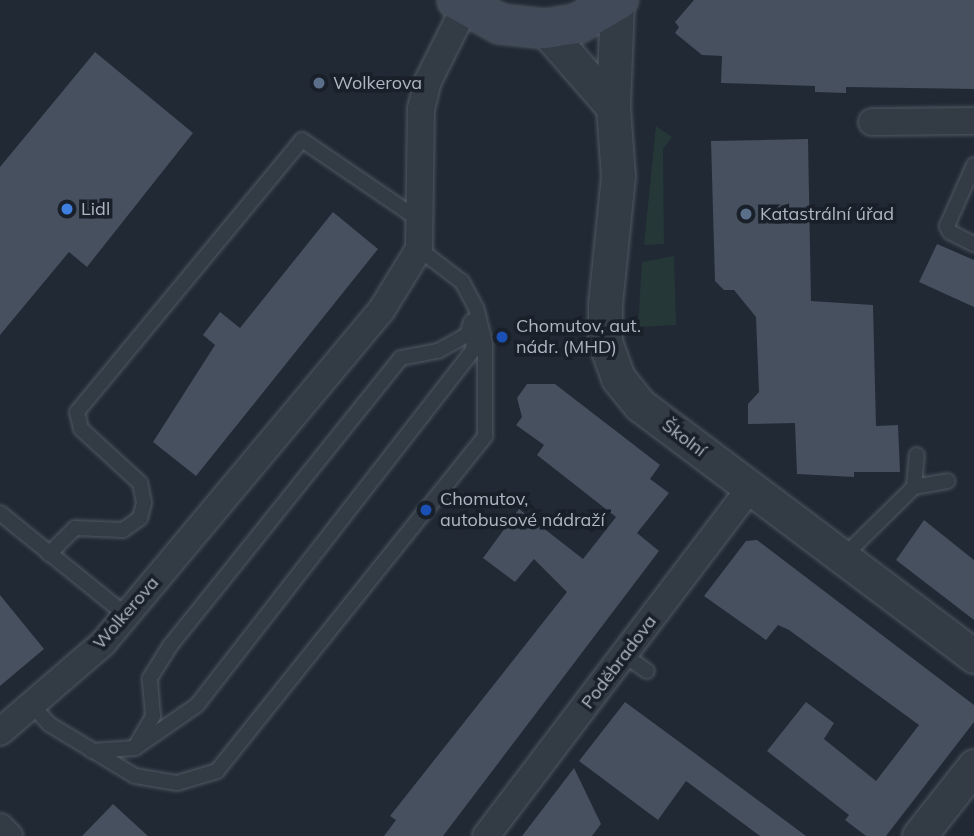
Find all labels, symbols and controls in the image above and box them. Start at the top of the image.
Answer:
place label: Wolkerova [333,72,422,94]
marker: Wolkerova [311,75,327,91]
place label: Lidl [81,198,110,220]
marker: Lidl [59,201,75,217]
place label: Katastrální úřad [760,203,894,225]
marker: Katastrální úřad [738,206,754,222]
place label: Chomutov, aut. nádr. (MHD) [516,316,641,358]
marker: Chomutov, aut. nádr. (MHD) [494,329,510,345]
street label: Školní [658,414,710,462]
place label: Chomutov, autobusové nádraží [440,489,605,532]
marker: Chomutov, autobusové nádraží [418,502,434,518]
street label: Wolkerova [89,572,163,654]
street label: Poděbradova [577,611,661,713]

